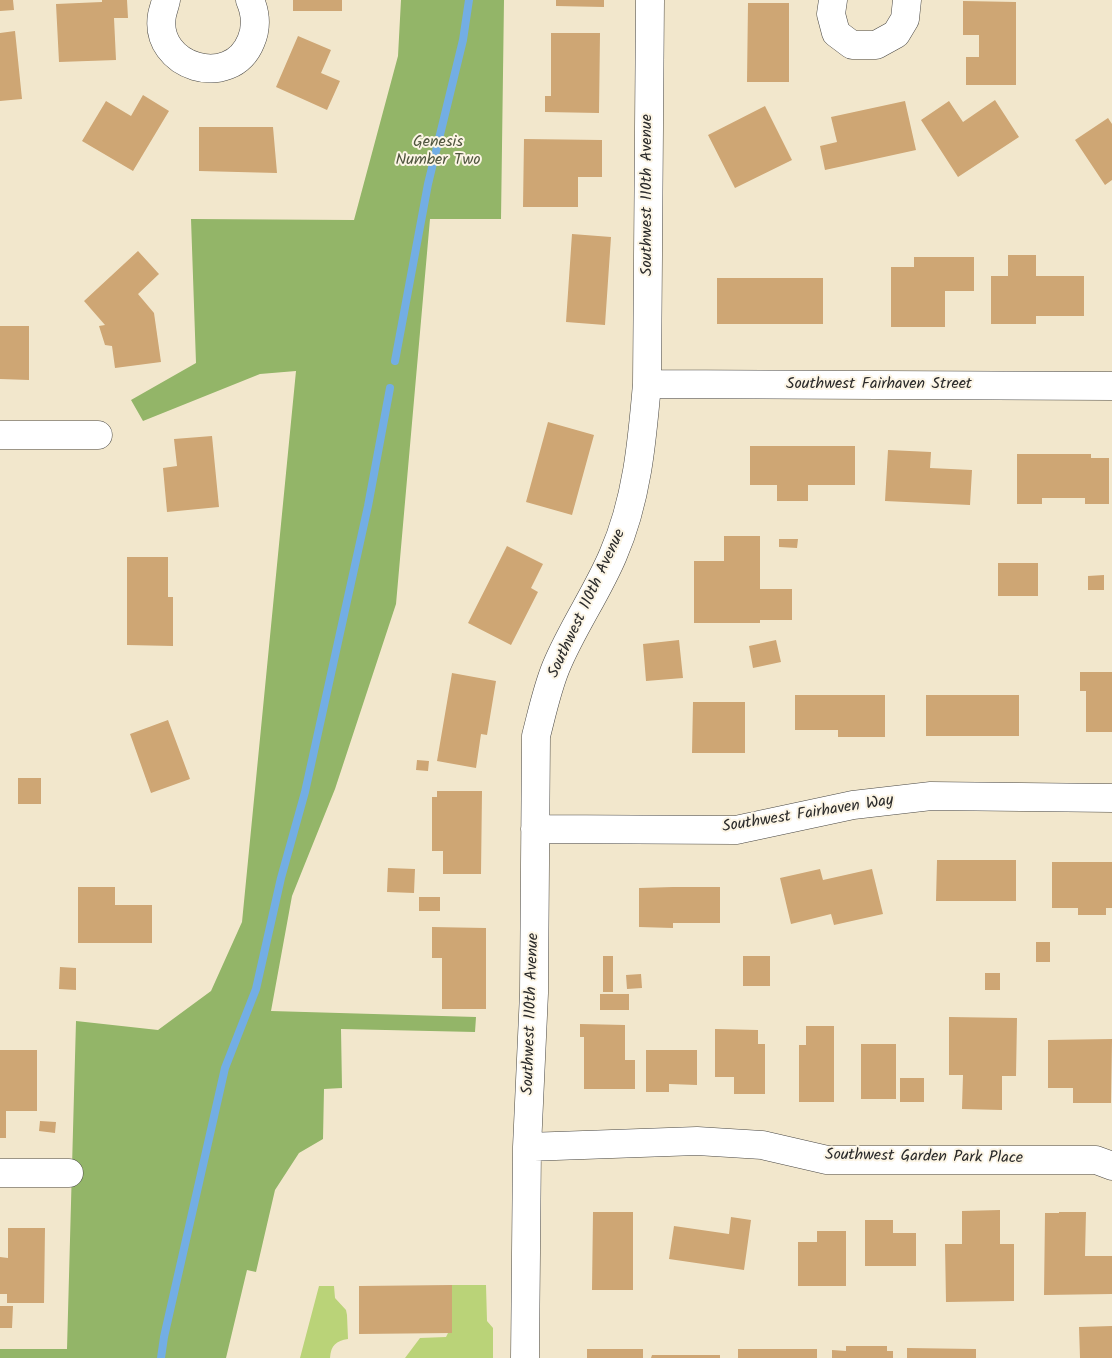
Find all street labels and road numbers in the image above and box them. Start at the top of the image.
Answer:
street label: Southwest 110th Avenue [638,114,658,276]
street label: Southwest Fairhaven Street [786,375,972,395]
street label: Southwest 110th Avenue [545,527,631,681]
street label: Southwest Fairhaven Way [721,792,895,838]
street label: Southwest 110th Avenue [520,933,544,1095]
street label: Southwest Garden Park Place [825,1147,1023,1169]

